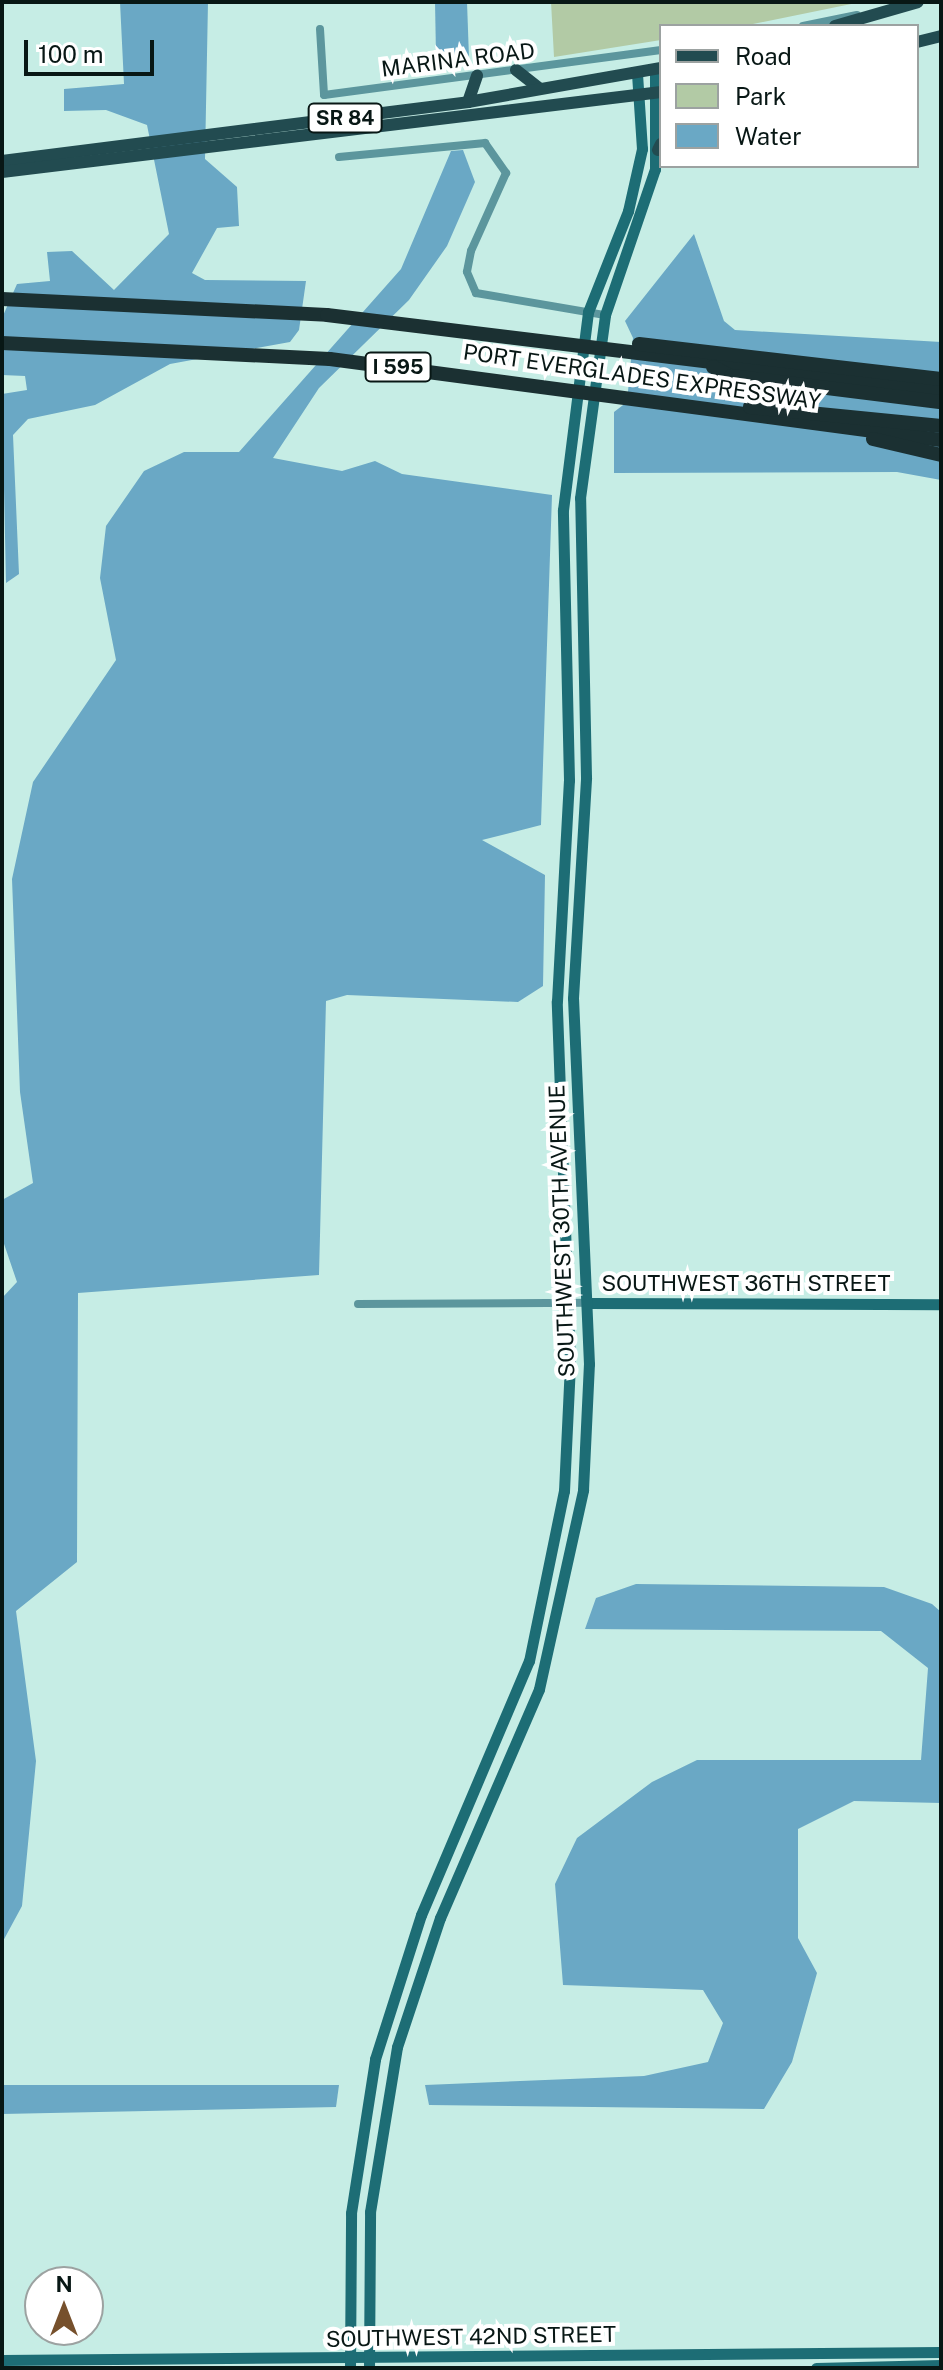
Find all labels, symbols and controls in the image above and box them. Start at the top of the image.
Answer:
scale bar [28,24,158,74]
legend [659,24,919,168]
street label: MARINA ROAD [380,37,536,83]
text: 100 m [38,40,104,68]
text: Road [735,42,792,70]
text: Park [735,82,786,110]
road number: SR 84 [307,102,383,134]
text: Water [735,122,802,150]
street label: PORT EVERGLADES EXPRESSWAY [461,339,823,415]
road number: I 595 [364,351,432,383]
street label: SOUTHWEST 30TH AVENUE [544,1084,580,1378]
street label: SOUTHWEST 36TH STREET [602,1271,890,1297]
north arrow [24,2266,104,2346]
text: N [55,2271,73,2297]
street label: SOUTHWEST 42ND STREET [326,2321,616,2353]

